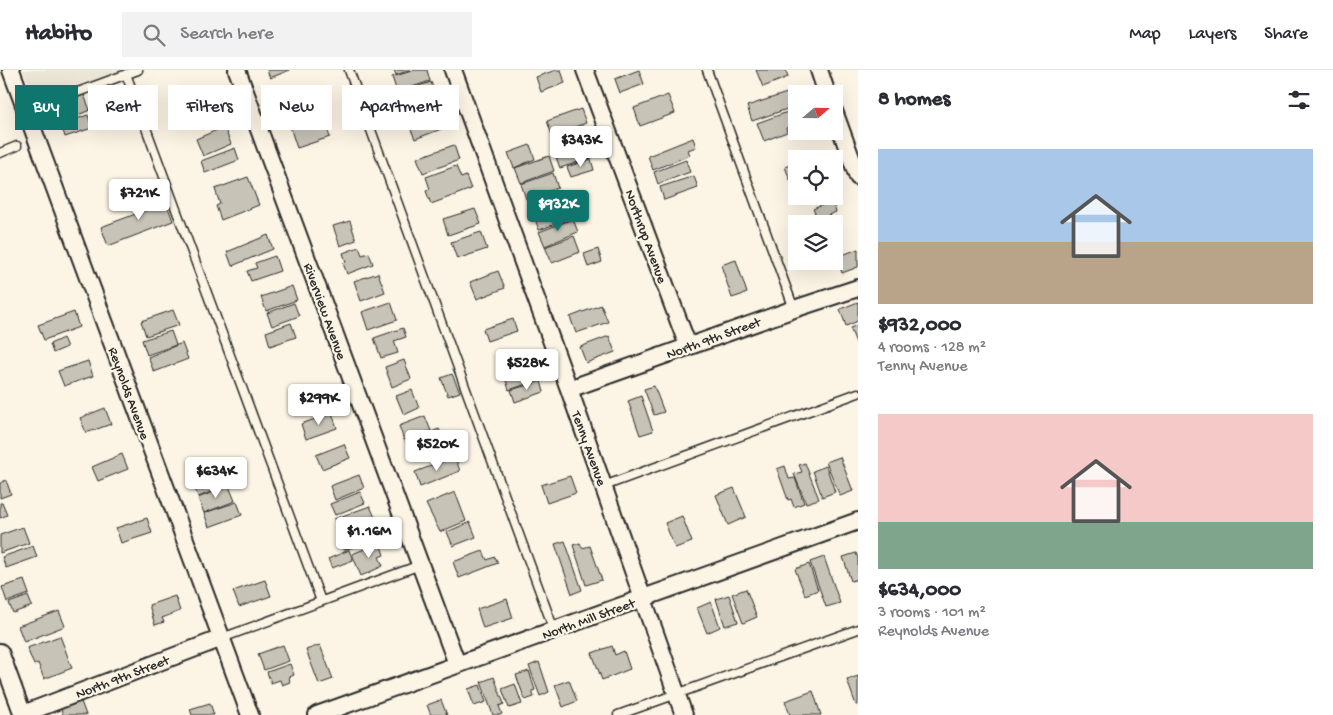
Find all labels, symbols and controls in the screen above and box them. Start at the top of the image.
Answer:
search box [122,12,472,57]
text: Habito [25,20,92,49]
icon: search [140,21,168,49]
text: Search here [180,23,274,46]
text: Map [1129,24,1161,45]
text: Layers [1189,24,1236,45]
text: Share [1264,24,1308,45]
chip: Buy [15,85,78,130]
chip: Rent [88,85,158,130]
chip: Filters [168,85,251,130]
chip: New [261,85,332,130]
chip: Apartment [342,85,459,130]
north arrow [788,85,842,140]
map controls [788,85,843,270]
icon: filters [1285,86,1313,114]
text: 8 homes [878,88,950,113]
pin: $343K [546,126,616,168]
text: $343K [561,132,601,151]
button: locate [788,150,843,205]
pin: $721K [104,178,174,221]
icon: home [1051,181,1141,271]
text: $721K [120,185,158,204]
street label: Northrup Avenue [620,188,670,287]
pin: $932K [523,190,593,232]
text: $932K [538,196,578,215]
button: layers [788,215,843,270]
street label: Riverview Avenue [298,261,349,363]
street label: North 9th Street [665,314,764,364]
text: $932,000 [878,314,962,339]
text: 4 rooms · 128 m² [878,339,986,358]
street label: Reynolds Avenue [103,345,153,443]
pin: $528K [492,348,562,391]
text: $528K [506,355,548,374]
text: Tenny Avenue [878,358,967,377]
pin: $299K [284,384,354,426]
text: $299K [299,390,339,409]
street label: Tenny Avenue [566,408,609,489]
pin: $520K [402,430,472,472]
text: $520K [416,436,458,455]
icon: home [1051,446,1141,536]
pin: $634K [181,456,251,499]
text: $634K [196,463,236,482]
pin: $1.16M [328,516,410,559]
text: $1.16M [347,523,391,542]
text: $634,000 [878,579,961,604]
street label: North Mill Street [540,595,639,645]
text: 3 rooms · 101 m² [878,604,986,623]
text: Reynolds Avenue [878,623,989,642]
street label: North 9th Street [74,652,173,704]

